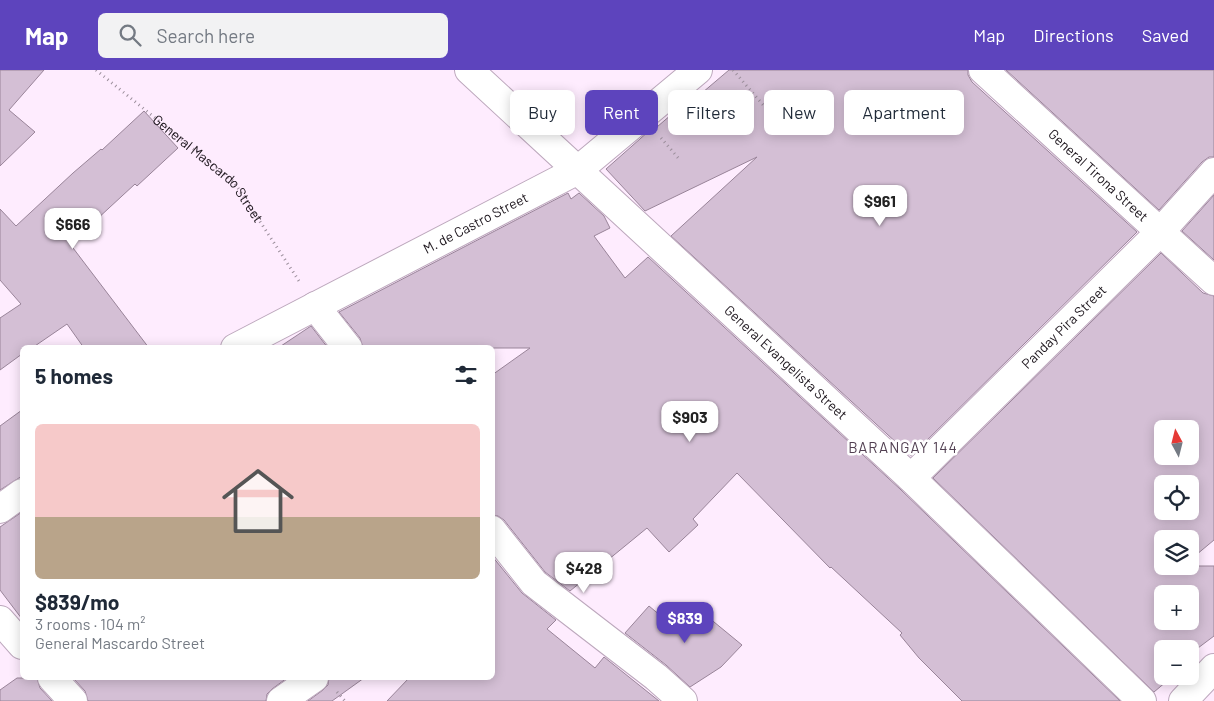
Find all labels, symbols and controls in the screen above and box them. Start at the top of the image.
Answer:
search box [98,13,448,58]
text: Map [25,21,68,50]
icon: search [116,21,144,49]
text: Search here [156,24,255,47]
text: Map [973,24,1005,46]
text: Directions [1033,24,1114,46]
text: Saved [1142,24,1189,46]
chip: Buy [510,90,575,135]
chip: Rent [585,90,658,135]
chip: Filters [668,90,754,135]
chip: New [764,90,834,135]
chip: Apartment [844,90,964,135]
street label: General Mascardo Street [150,111,267,225]
street label: General Tirona Street [1045,125,1152,225]
pin: $961 [850,184,910,227]
street label: M. de Castro Street [420,189,531,257]
text: $961 [864,191,896,210]
pin: $666 [43,208,103,250]
text: $666 [56,214,90,233]
street label: Panday Pira Street [1018,281,1109,372]
street label: General Evangelista Street [721,301,851,423]
icon: filters [452,361,480,389]
text: 5 homes [35,363,113,388]
pin: $903 [660,400,720,443]
text: $903 [672,407,708,426]
north arrow [1154,420,1199,465]
map controls [1154,420,1199,685]
district label: BARANGAY 144 [848,438,958,456]
icon: home [213,456,303,546]
button: locate [1154,475,1199,520]
button: layers [1154,530,1199,575]
pin: $428 [554,552,614,594]
text: $428 [566,558,602,577]
button: + [1154,585,1199,630]
text: $839/mo [35,589,119,614]
pin: $839 [655,602,715,644]
text: $839 [668,608,702,627]
text: 3 rooms · 104 m² [35,614,145,633]
text: General Mascardo Street [35,633,205,652]
button: − [1154,640,1199,685]

